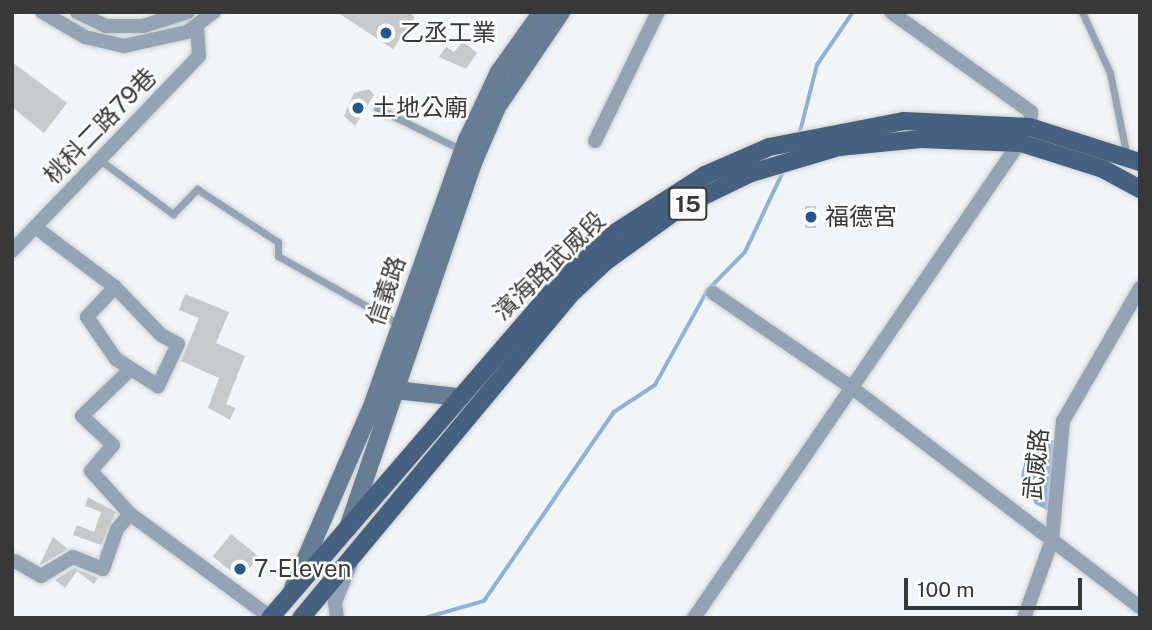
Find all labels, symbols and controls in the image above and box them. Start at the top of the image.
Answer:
place label: 乙丞工業 [400,19,496,47]
marker: 乙丞工業 [378,25,394,41]
street label: 桃科二路79巷 [38,62,162,190]
place label: 土地公廟 [372,94,468,122]
marker: 土地公廟 [350,100,366,116]
road number: 15 [667,184,709,224]
place label: 福德宮 [825,203,897,231]
street label: 濱海路武威段 [487,206,611,326]
marker: 福德宮 [803,209,819,225]
street label: 信義路 [361,252,411,330]
street label: 武威路 [1018,427,1054,501]
place label: 7-Eleven [254,555,351,583]
marker: 7-Eleven [232,561,248,577]
scale bar [907,564,1086,608]
text: 100 m [917,577,974,602]

